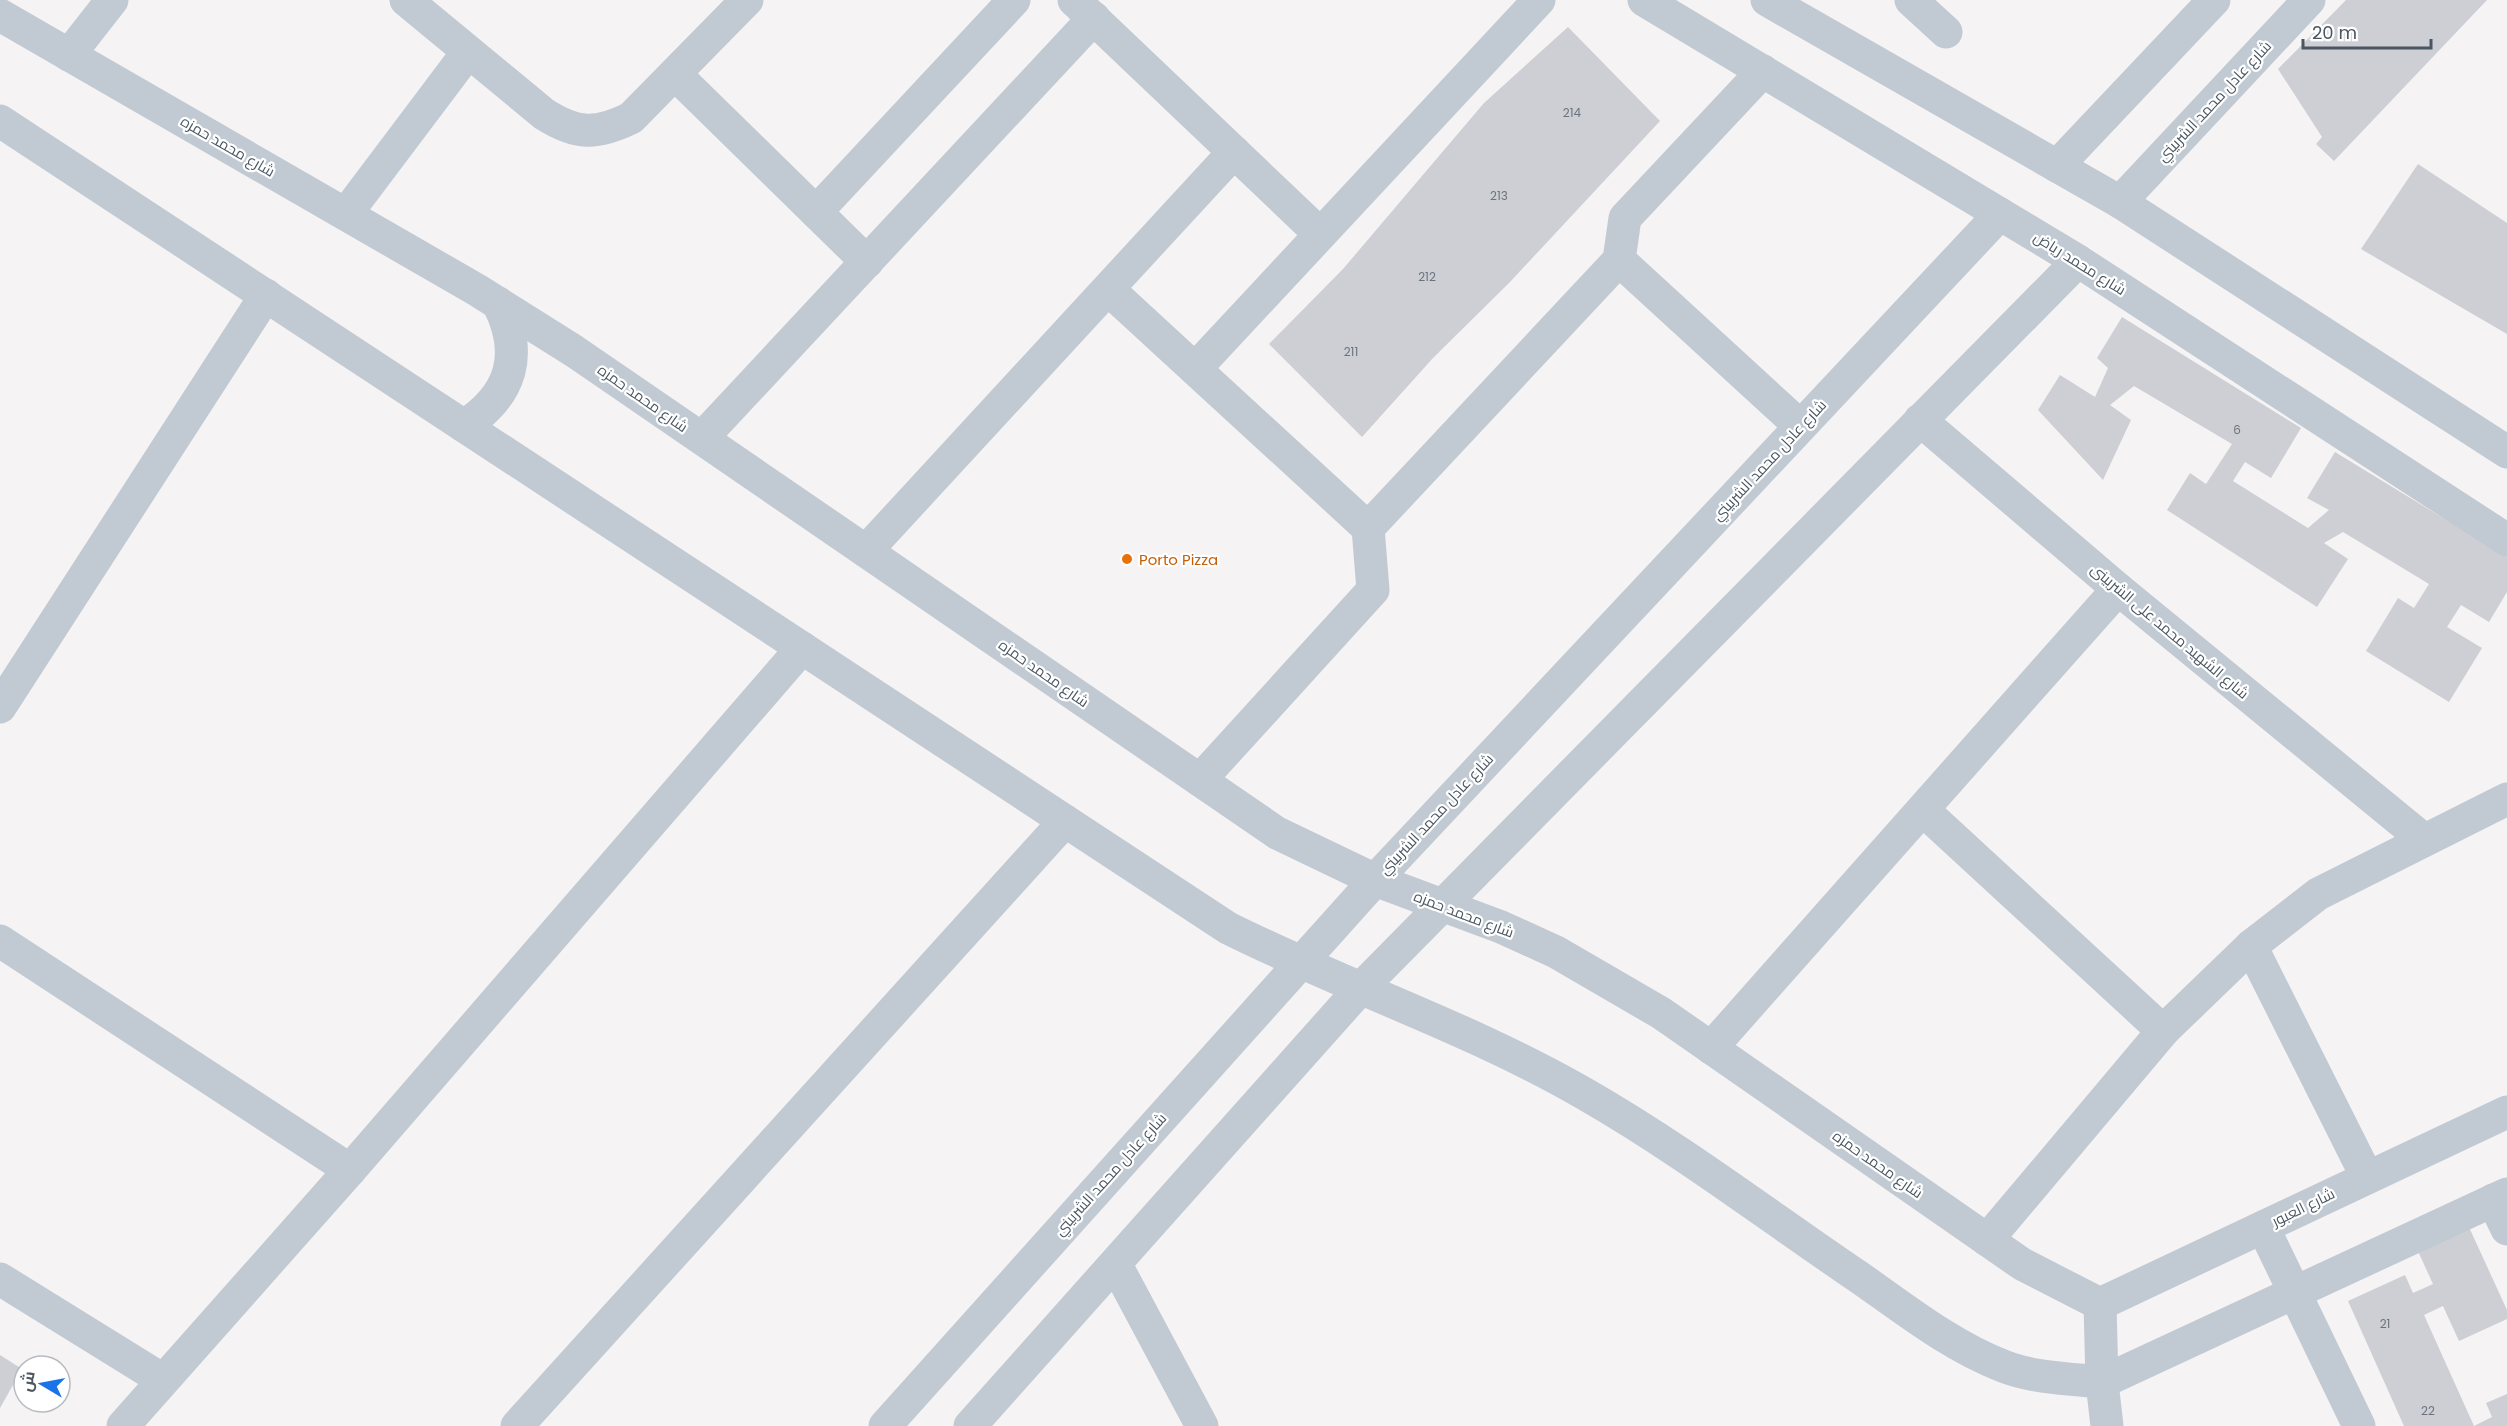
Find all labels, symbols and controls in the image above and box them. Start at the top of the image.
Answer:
scale bar [2303,12,2430,50]
text: 20 m [2312,20,2357,45]
street label: شارع عادل محمد الشربيني [2152,36,2277,168]
house number: 214 [1563,104,1582,121]
street label: شارع محمد حمزه [177,111,279,182]
house number: 213 [1490,187,1508,204]
street label: شارع محمد رياض [2029,226,2130,301]
house number: 212 [1418,268,1436,285]
house number: 211 [1344,343,1358,360]
street label: شارع محمد حمزه [593,359,692,438]
street label: شارع عادل محمد الشربيني [1707,395,1832,527]
house number: 6 [2233,421,2241,438]
place label: Porto Pizza [1139,549,1218,570]
marker: Porto Pizza [1120,552,1134,566]
street label: شارع الشهيد محمد على الشربينى [2086,559,2253,704]
street label: شارع محمد حمزه [994,634,1093,713]
street label: شارع عادل محمد الشربيني [1374,749,1499,881]
street label: شارع محمد حمزه [1411,885,1517,944]
street label: شارع عادل محمد الشربيني [1049,1108,1172,1241]
street label: شارع محمد حمزه [1828,1125,1927,1204]
street label: شارع العبور [2267,1183,2339,1233]
house number: 21 [2380,1315,2390,1332]
north arrow [12,1354,72,1414]
text: ش [15,1369,41,1394]
house number: 22 [2421,1402,2435,1419]

